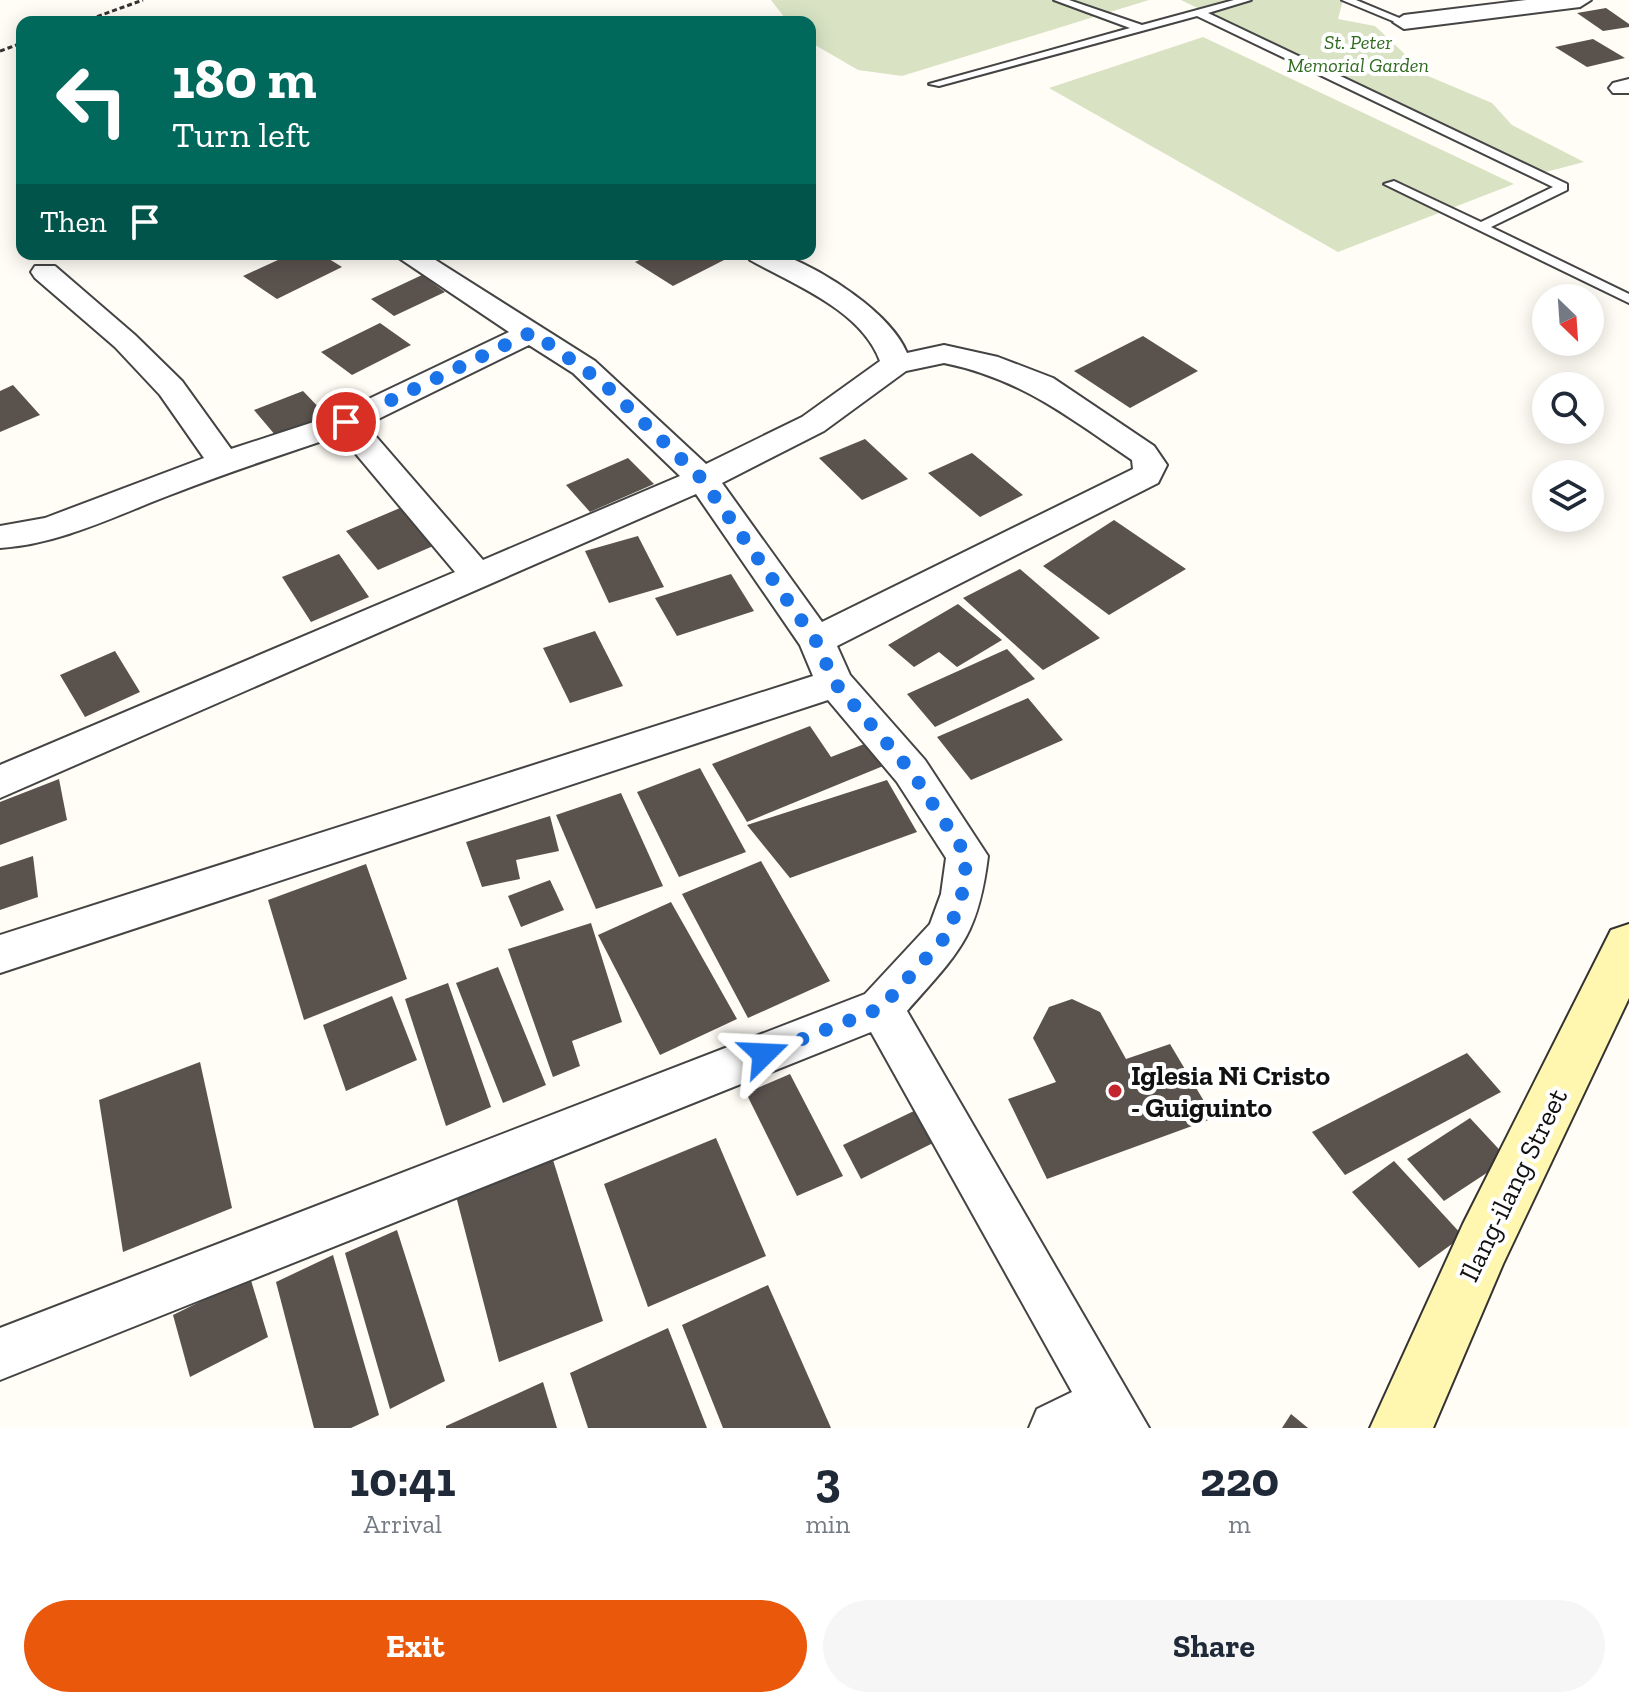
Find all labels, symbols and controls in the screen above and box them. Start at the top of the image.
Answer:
park label: St. Peter Memorial Garden [1287,30,1429,77]
text: 180 m [172,45,317,112]
icon: left [40,48,144,152]
text: Turn left [172,113,310,156]
icon: arrive [123,200,167,244]
text: Then [40,204,107,240]
north arrow [1532,284,1604,356]
map controls [1532,284,1604,532]
button: search [1532,372,1604,444]
pin [312,388,380,456]
icon: arrive [324,400,368,444]
button: layers [1532,460,1604,532]
position arrow [722,1012,806,1096]
place label: Iglesia Ni Cristo - Guiguinto [1131,1059,1330,1124]
marker: Iglesia Ni Cristo - Guiguinto [1106,1082,1124,1100]
street label: Ilang-ilang Street [1452,1083,1574,1287]
text: 10:41 [350,1451,456,1508]
text: 3 [815,1451,841,1508]
text: 220 [1200,1451,1279,1508]
text: Arrival [364,1508,442,1540]
text: min [805,1508,850,1540]
text: m [1228,1508,1251,1540]
button: Exit [24,1600,807,1692]
button: Share [823,1600,1605,1692]

